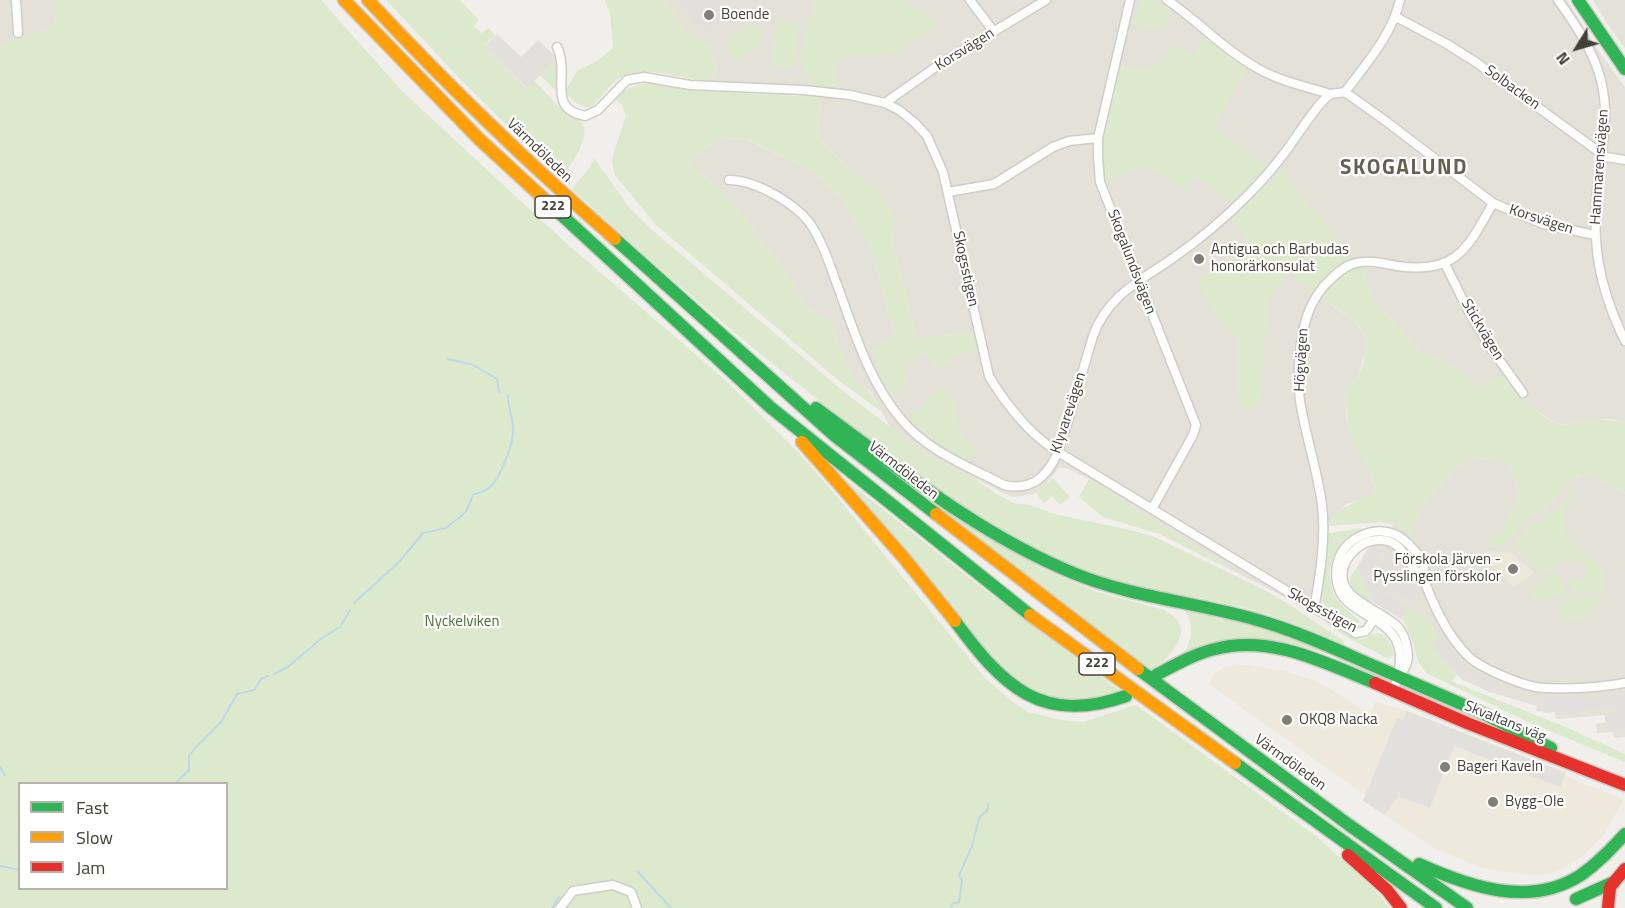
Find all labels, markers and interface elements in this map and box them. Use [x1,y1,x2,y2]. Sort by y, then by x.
place label: Boende [721,6,769,24]
marker: Boende [702,8,716,22]
north arrow [1547,18,1607,78]
street label: Korsvägen [932,25,998,75]
text: N [1550,47,1576,70]
street label: Solbacken [1481,62,1543,114]
street label: Hammarensvägen [1587,109,1613,225]
street label: Värmdöleden [503,115,575,187]
district label: SKOGALUND [1340,156,1468,182]
road number: 222 [535,196,571,218]
street label: Korsvägen [1507,201,1575,239]
street label: Skogalundsvägen [1103,207,1159,317]
street label: Skogsstigen [948,230,982,308]
place label: Antigua och Barbudas honorärkonsulat [1211,241,1349,276]
marker: Antigua och Barbudas honorärkonsulat [1192,252,1206,266]
street label: Stickvägen [1457,296,1507,364]
street label: Högvägen [1291,328,1313,392]
street label: Klyvarevägen [1047,370,1091,456]
street label: Värmdöleden [864,438,942,504]
place label: Förskola Järven - Pysslingen förskolor [1373,551,1501,586]
marker: Förskola Järven - Pysslingen förskolor [1506,562,1520,576]
street label: Skogsstigen [1284,585,1360,637]
park label: Nyckelviken [425,613,499,631]
road number: 222 [1079,653,1115,675]
street label: Skvaltans väg [1461,697,1549,747]
place label: OKQ8 Nacka [1299,711,1378,729]
marker: OKQ8 Nacka [1280,713,1294,727]
street label: Värmdöleden [1251,731,1329,795]
place label: Bageri Kaveln [1457,758,1543,776]
marker: Bageri Kaveln [1438,760,1452,774]
legend [18,782,228,890]
place label: Bygg-Ole [1505,793,1564,811]
text: Fast [76,794,109,821]
marker: Bygg-Ole [1486,795,1500,809]
text: Slow [76,824,113,851]
text: Jam [76,854,105,881]

